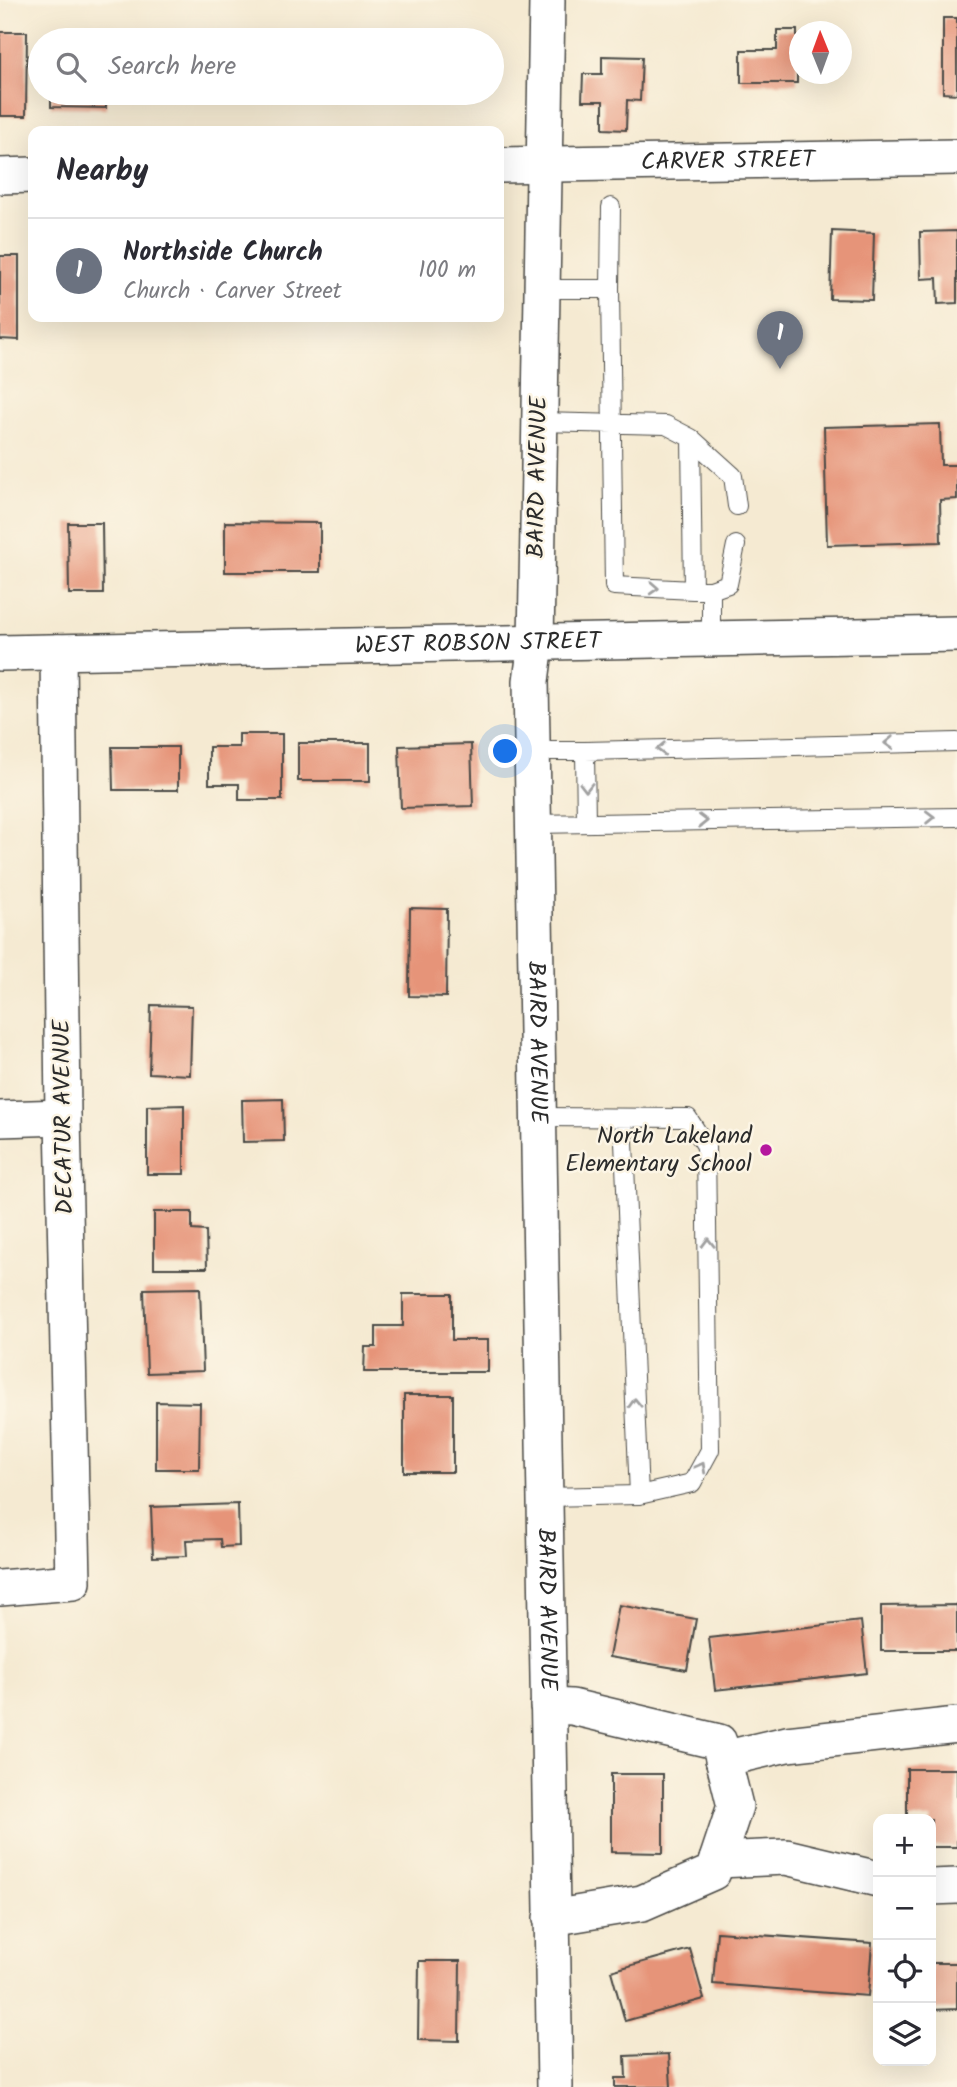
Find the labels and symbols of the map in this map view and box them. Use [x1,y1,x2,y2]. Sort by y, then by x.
north arrow [789,21,852,84]
street label: CARVER STREET [641,140,817,182]
pin: 1 [757,311,803,369]
street label: BAIRD AVENUE [517,394,559,559]
one-way arrow [648,580,659,595]
street label: WEST ROBSON STREET [355,622,603,665]
your location [488,734,522,768]
one-way arrow [883,736,894,751]
one-way arrow [656,742,667,757]
one-way arrow [578,782,593,793]
one-way arrow [925,810,936,825]
one-way arrow [698,813,709,829]
street label: BAIRD AVENUE [516,961,558,1125]
street label: DECATUR AVENUE [43,1018,85,1215]
place label: North Lakeland Elementary School [565,1117,753,1184]
marker: North Lakeland Elementary School [758,1142,774,1158]
one-way arrow [700,1237,716,1247]
one-way arrow [627,1397,642,1408]
one-way arrow [693,1462,706,1475]
street label: BAIRD AVENUE [526,1528,568,1692]

